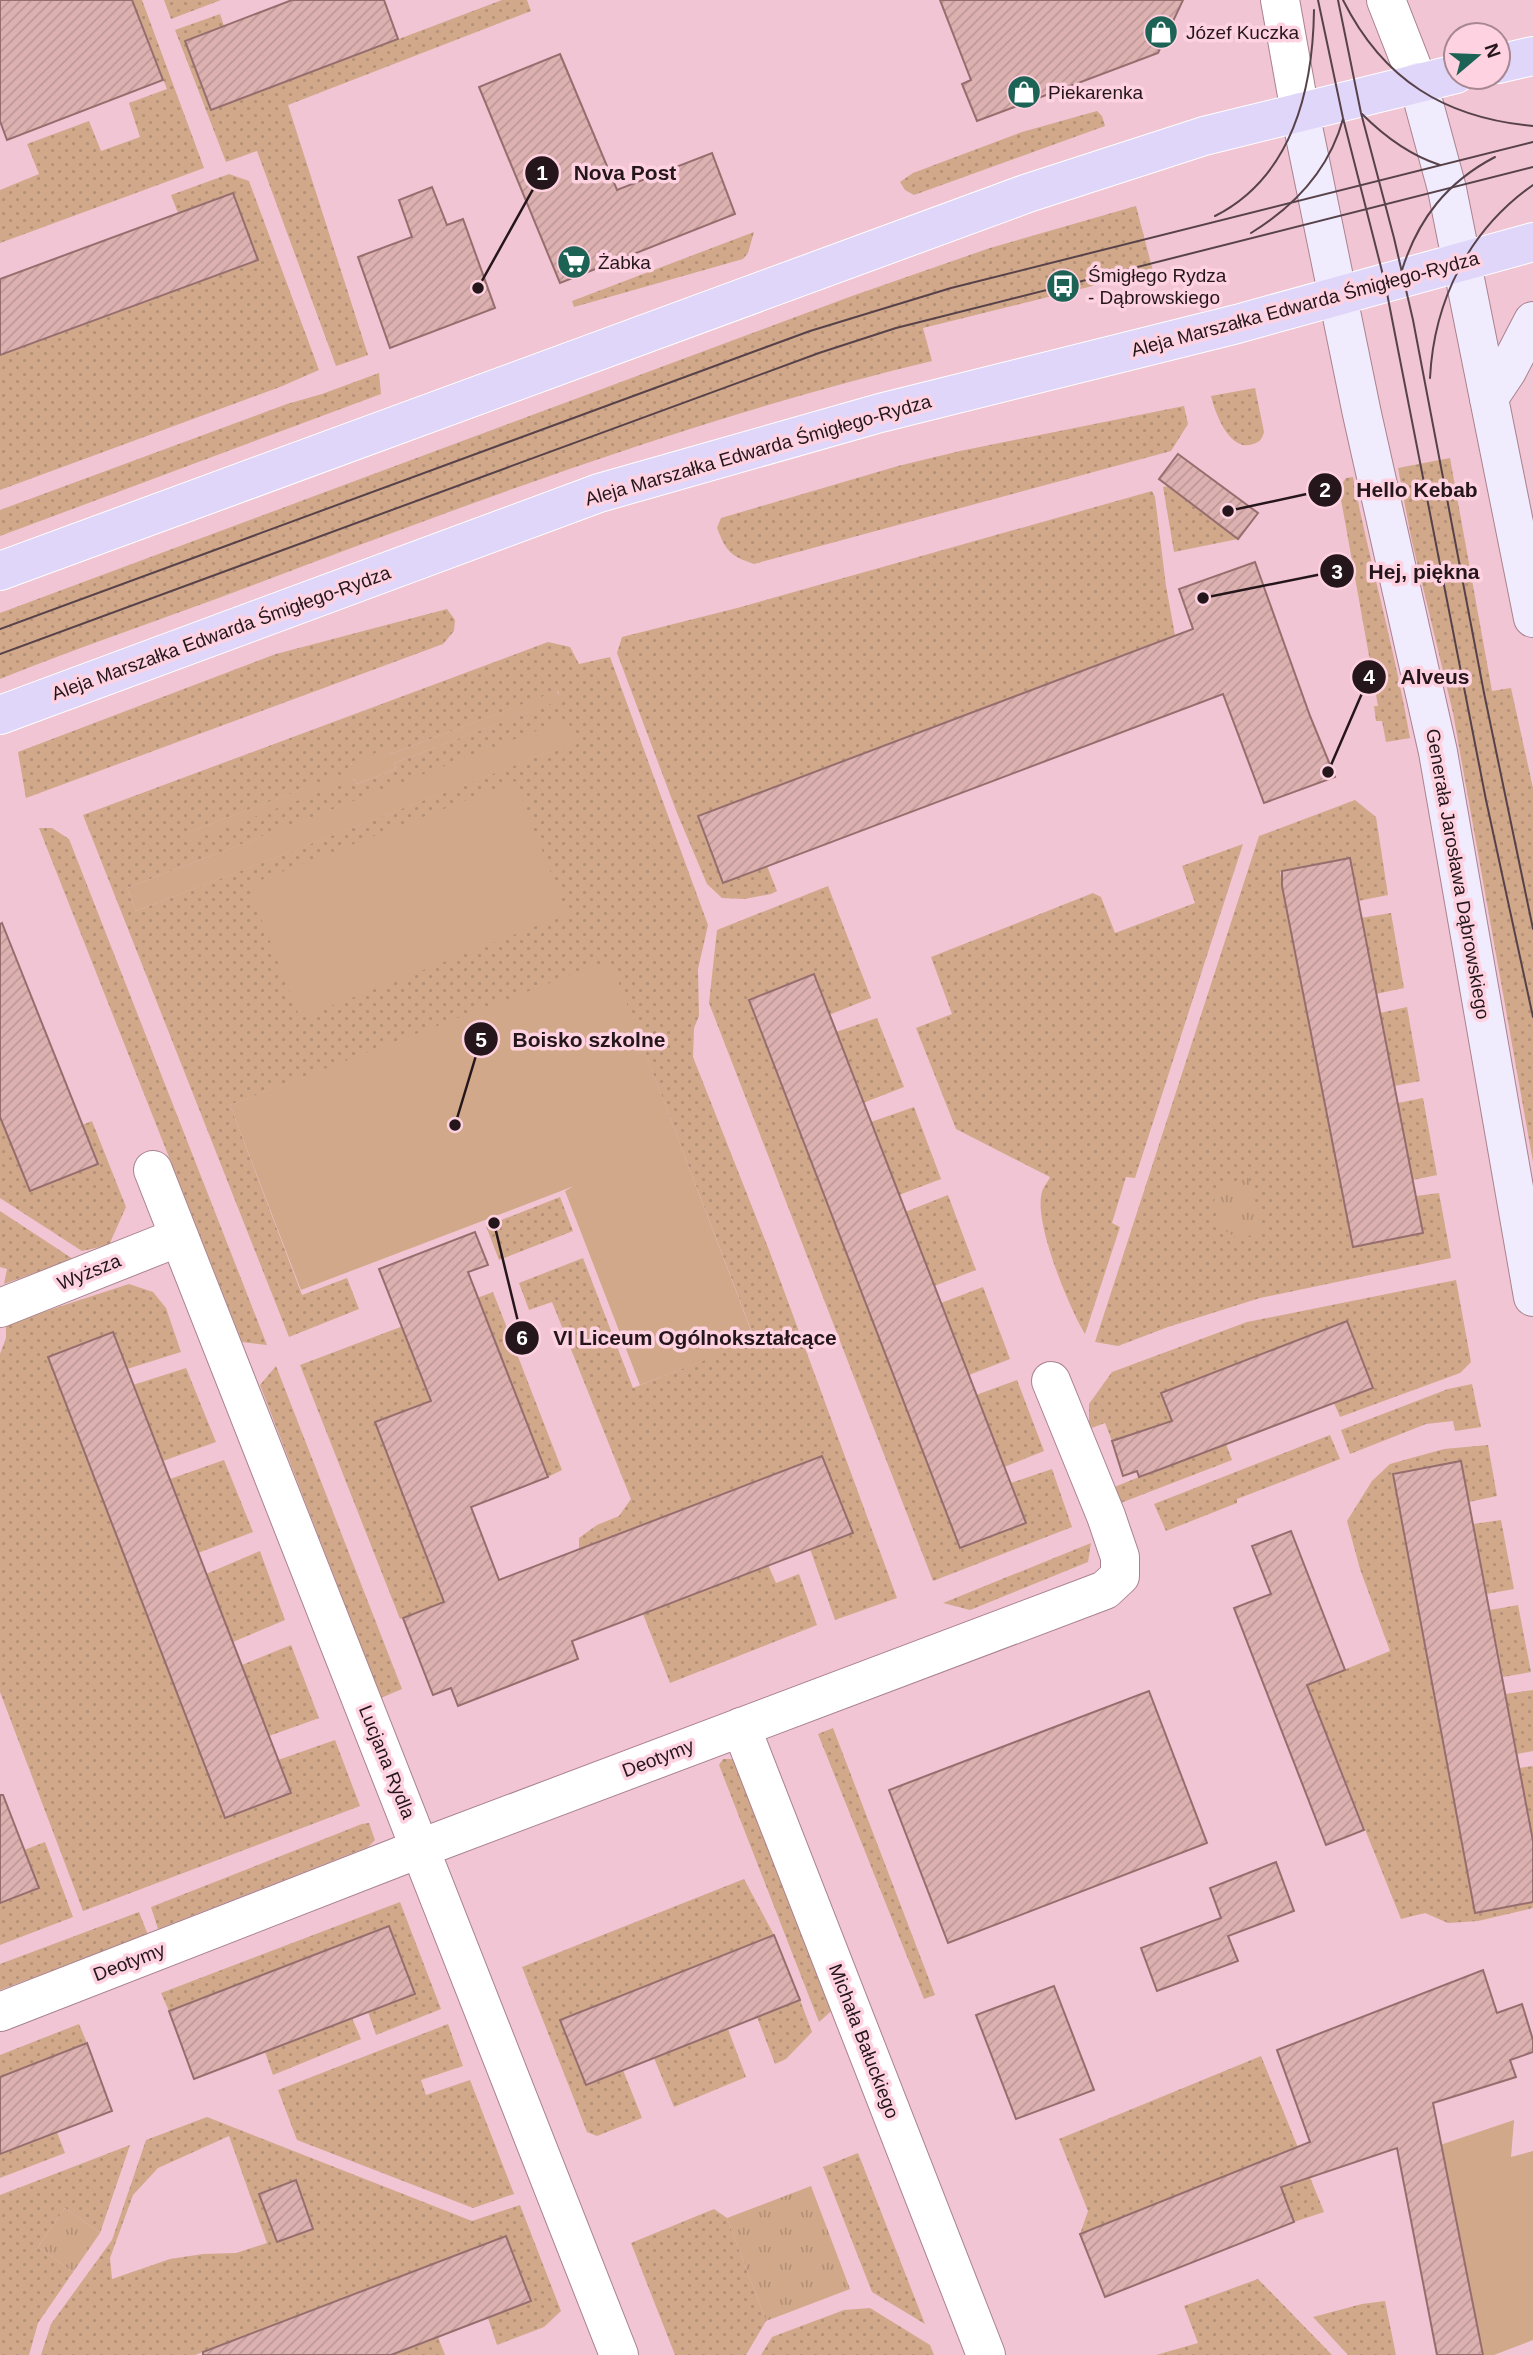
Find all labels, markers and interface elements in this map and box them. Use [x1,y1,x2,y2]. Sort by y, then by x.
shop icon: Józef Kuczka [1142,13,1180,51]
north arrow [1442,21,1512,91]
place label: Józef Kuczka [1186,22,1299,43]
text: N [1480,41,1505,61]
shop icon: Piekarenka [1005,73,1043,111]
place label: Piekarenka [1048,82,1143,103]
callout: Nova Post [525,152,691,194]
text: 1 [536,161,548,184]
text: Nova Post [574,161,676,184]
supermarket icon: Żabka [555,243,593,281]
street label: Aleja Marszałka Edwarda Śmigłego-Rydza [1129,247,1482,361]
place label: Żabka [598,252,651,273]
place label: Śmigłego Rydza - Dąbrowskiego [1088,265,1227,308]
bus stop icon: Śmigłego Rydza - Dąbrowskiego [1044,267,1082,305]
street label: Aleja Marszałka Edwarda Śmigłego-Rydza [583,390,934,510]
callout: Hello Kebab [1307,469,1491,511]
text: 2 [1319,478,1331,501]
text: Hello Kebab [1356,478,1478,501]
callout: Hej, piękna [1319,550,1493,592]
text: 3 [1331,560,1343,583]
text: Hej, piękna [1369,560,1480,583]
street label: Aleja Marszałka Edwarda Śmigłego-Rydza [49,562,394,704]
callout: Alveus [1352,656,1484,698]
text: 4 [1363,665,1375,688]
text: Alveus [1401,665,1469,688]
street label: Generała Jarosława Dąbrowskiego [1422,727,1494,1021]
callout: Boisko szkolne [463,1018,679,1060]
text: 5 [475,1028,487,1051]
text: Boisko szkolne [513,1028,665,1051]
street label: Wyższa [54,1250,124,1294]
callout: VI Liceum Ogólnokształcące [505,1317,851,1359]
text: 6 [516,1326,528,1349]
text: VI Liceum Ogólnokształcące [553,1326,837,1349]
street label: Lucjana Rydla [355,1702,419,1822]
street label: Deotymy [619,1735,697,1781]
street label: Deotymy [90,1939,168,1985]
street label: Michała Bałuckiego [825,1961,903,2121]

